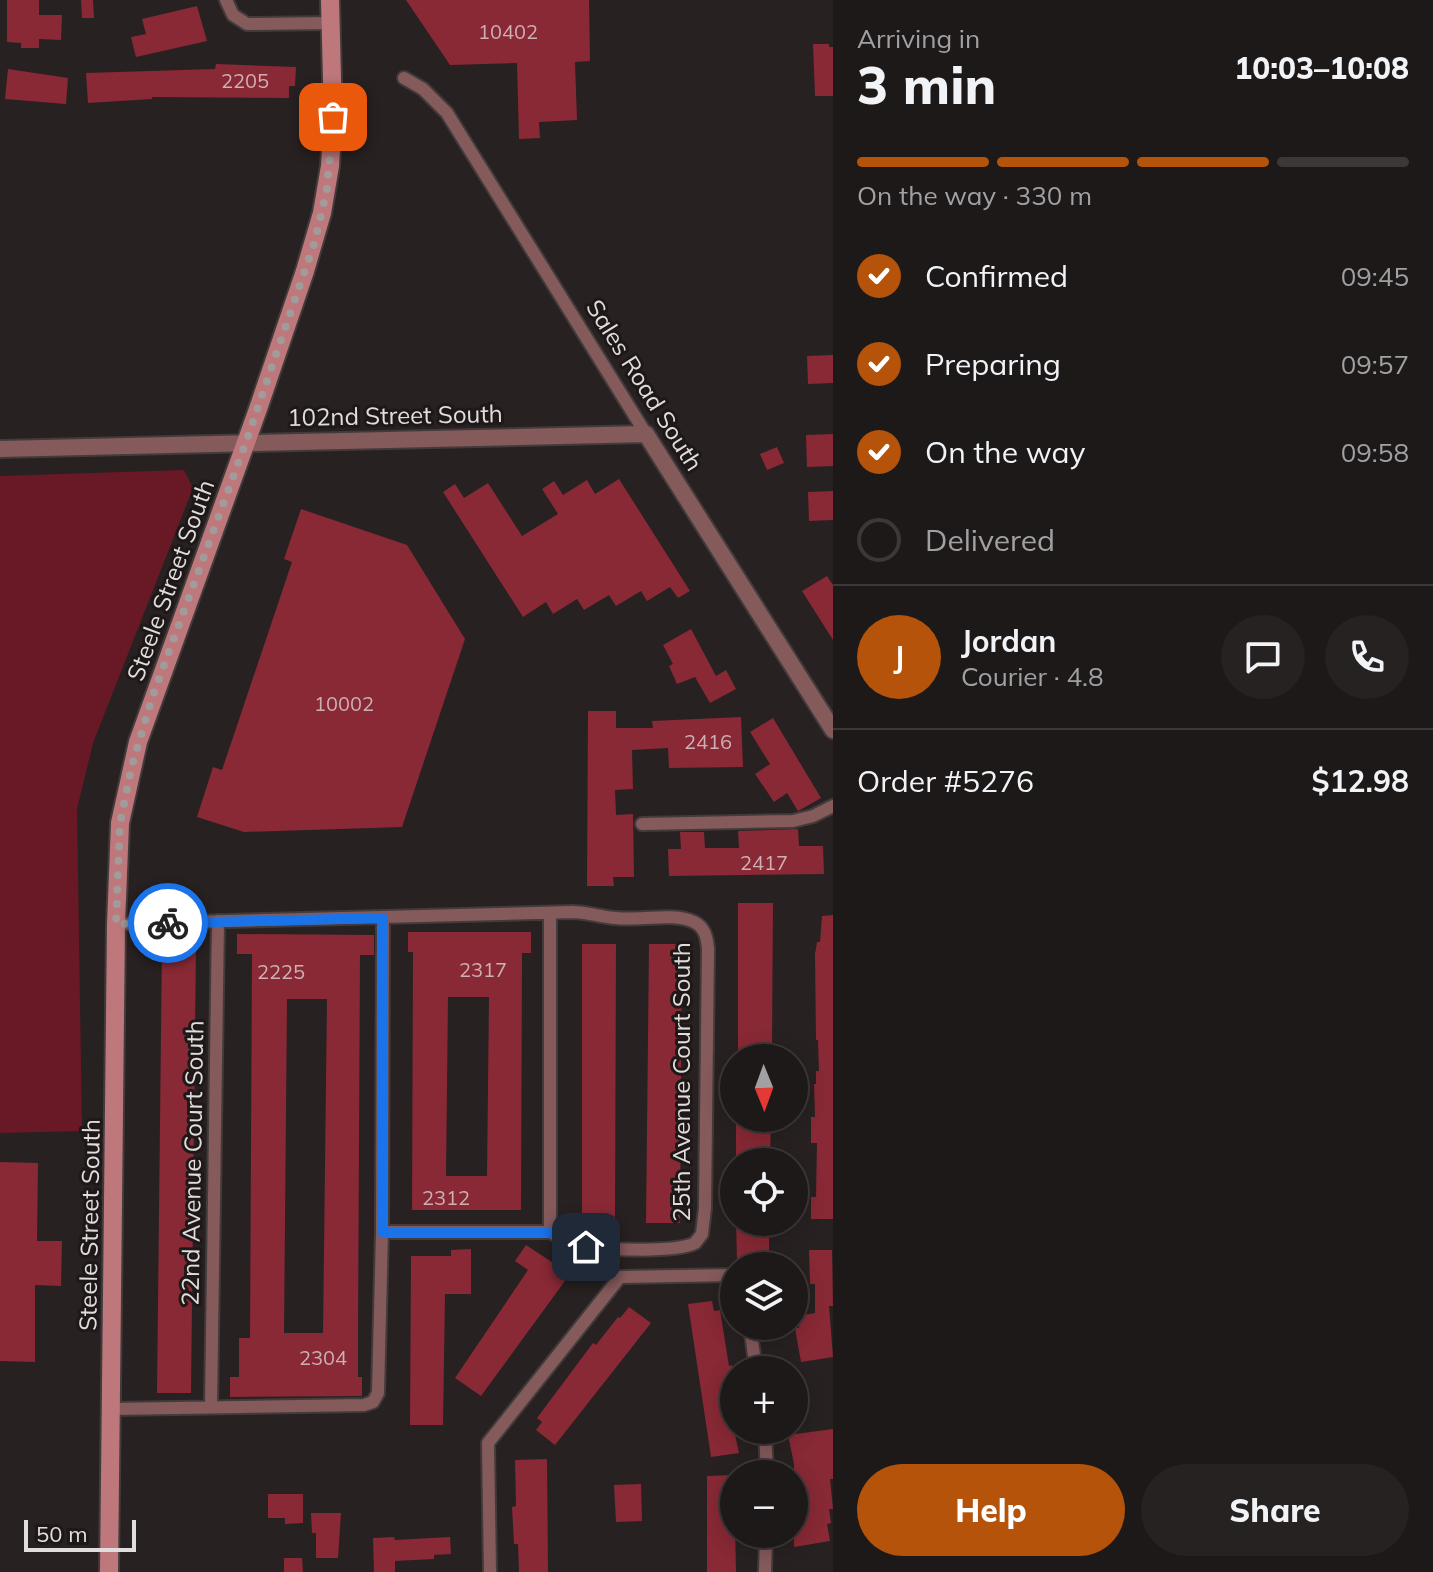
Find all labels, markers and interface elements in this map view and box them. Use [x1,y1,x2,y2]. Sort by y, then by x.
house number: 10402 [478,19,538,44]
text: Arriving in [857,22,980,55]
text: 10:03–10:08 [1234,49,1409,87]
text: 3 min [857,52,996,117]
house number: 2205 [221,68,269,93]
pin [299,83,367,151]
icon: bag [311,95,355,139]
text: On the way · 330 m [857,179,1092,212]
icon: check [857,254,901,298]
text: Confirmed [925,257,1068,295]
text: 09:45 [1341,260,1409,293]
street label: Sales Road South [580,294,710,476]
icon: check [857,342,901,386]
text: Preparing [925,345,1061,383]
text: 09:57 [1341,348,1409,381]
street label: 102nd Street South [287,398,503,432]
icon: check [857,430,901,474]
text: On the way [925,433,1085,471]
text: 09:58 [1341,436,1409,469]
street label: Steele Street South [120,475,220,685]
text: Delivered [925,521,1055,559]
button: chat [1221,615,1305,699]
button: phone [1325,615,1409,699]
text: Jordan [961,622,1056,660]
text: J [894,638,904,676]
text: Courier · 4.8 [961,660,1104,693]
house number: 10002 [314,691,374,716]
house number: 2416 [684,729,732,754]
text: Order #5276 [857,762,1034,800]
text: $12.98 [1312,762,1409,800]
house number: 2417 [740,850,788,875]
courier [128,883,208,963]
icon: bike [146,901,190,945]
street label: 25th Avenue Court South [666,942,696,1222]
house number: 2317 [459,957,507,982]
house number: 2225 [257,959,305,984]
street label: 22nd Avenue Court South [175,1020,209,1306]
north arrow [720,1044,808,1132]
map controls [720,1044,808,1548]
street label: Steele Street South [72,1119,106,1331]
button: locate [720,1148,808,1236]
house number: 2312 [422,1185,470,1210]
pin [552,1213,620,1281]
icon: home [564,1225,608,1269]
button: layers [720,1252,808,1340]
house number: 2304 [299,1345,347,1370]
button: + [720,1356,808,1444]
button: − [720,1460,808,1548]
button: Help [857,1464,1125,1556]
button: Share [1141,1464,1409,1556]
scale bar [24,1516,136,1552]
text: 50 m [36,1520,87,1548]

